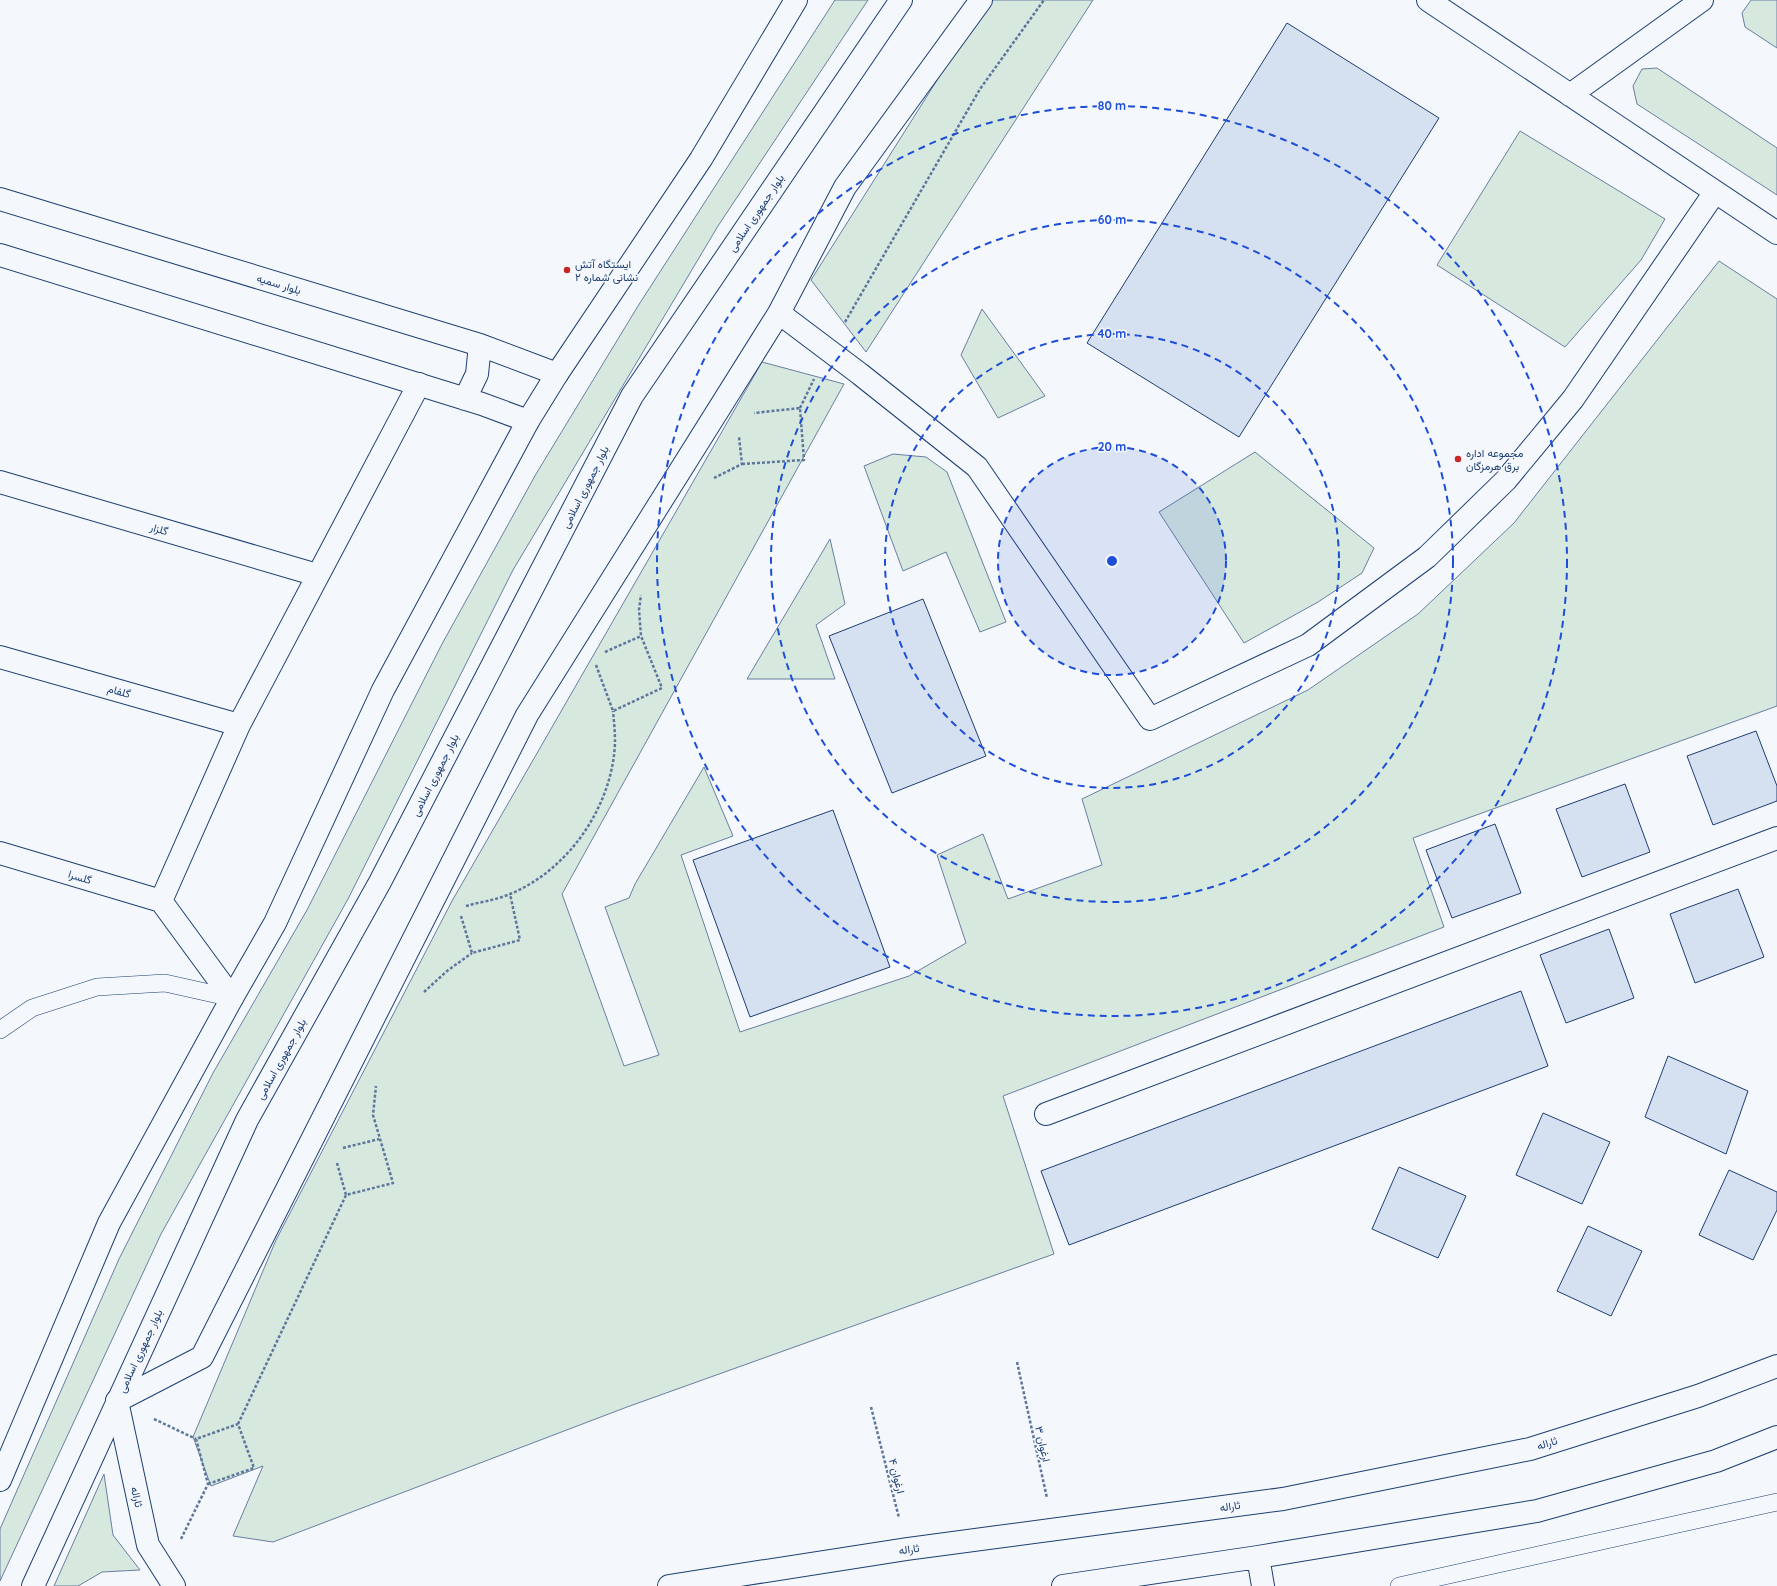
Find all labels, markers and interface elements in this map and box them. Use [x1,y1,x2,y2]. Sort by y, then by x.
text: 80 m [1098,98,1126,113]
street label: بلوار جمهوری اسلامی [725,172,787,254]
text: 60 m [1098,212,1126,227]
place label: ایستگاه آتش نشانی شماره ۲ [575,257,638,284]
marker: ایستگاه آتش نشانی شماره ۲ [562,265,572,275]
street label: بلوار سمیه [255,271,303,297]
text: 40 m [1098,326,1126,341]
text: 20 m [1098,439,1126,454]
street label: بلوار جمهوری اسلامی [558,443,612,531]
place label: مجموعه اداره برق هرمزگان [1466,446,1524,473]
marker: مجموعه اداره برق هرمزگان [1453,454,1463,464]
street label: گلزار [147,519,170,538]
centre of rings [1105,554,1119,568]
street label: گلفام [106,681,132,702]
street label: بلوار جمهوری اسلامی [408,731,462,819]
street label: گلسرا [67,867,93,887]
street label: بلوار جمهوری اسلامی [253,1016,309,1102]
street label: بلوار جمهوری اسلامی [115,1307,165,1395]
street label: ارغوان ۳ [1032,1425,1054,1463]
street label: ثاراله [1535,1433,1559,1453]
street label: ارغوان ۴ [886,1457,908,1495]
street label: ثاراله [128,1485,146,1509]
street label: ثاراله [1219,1498,1242,1514]
street label: ثاراله [898,1541,921,1557]

